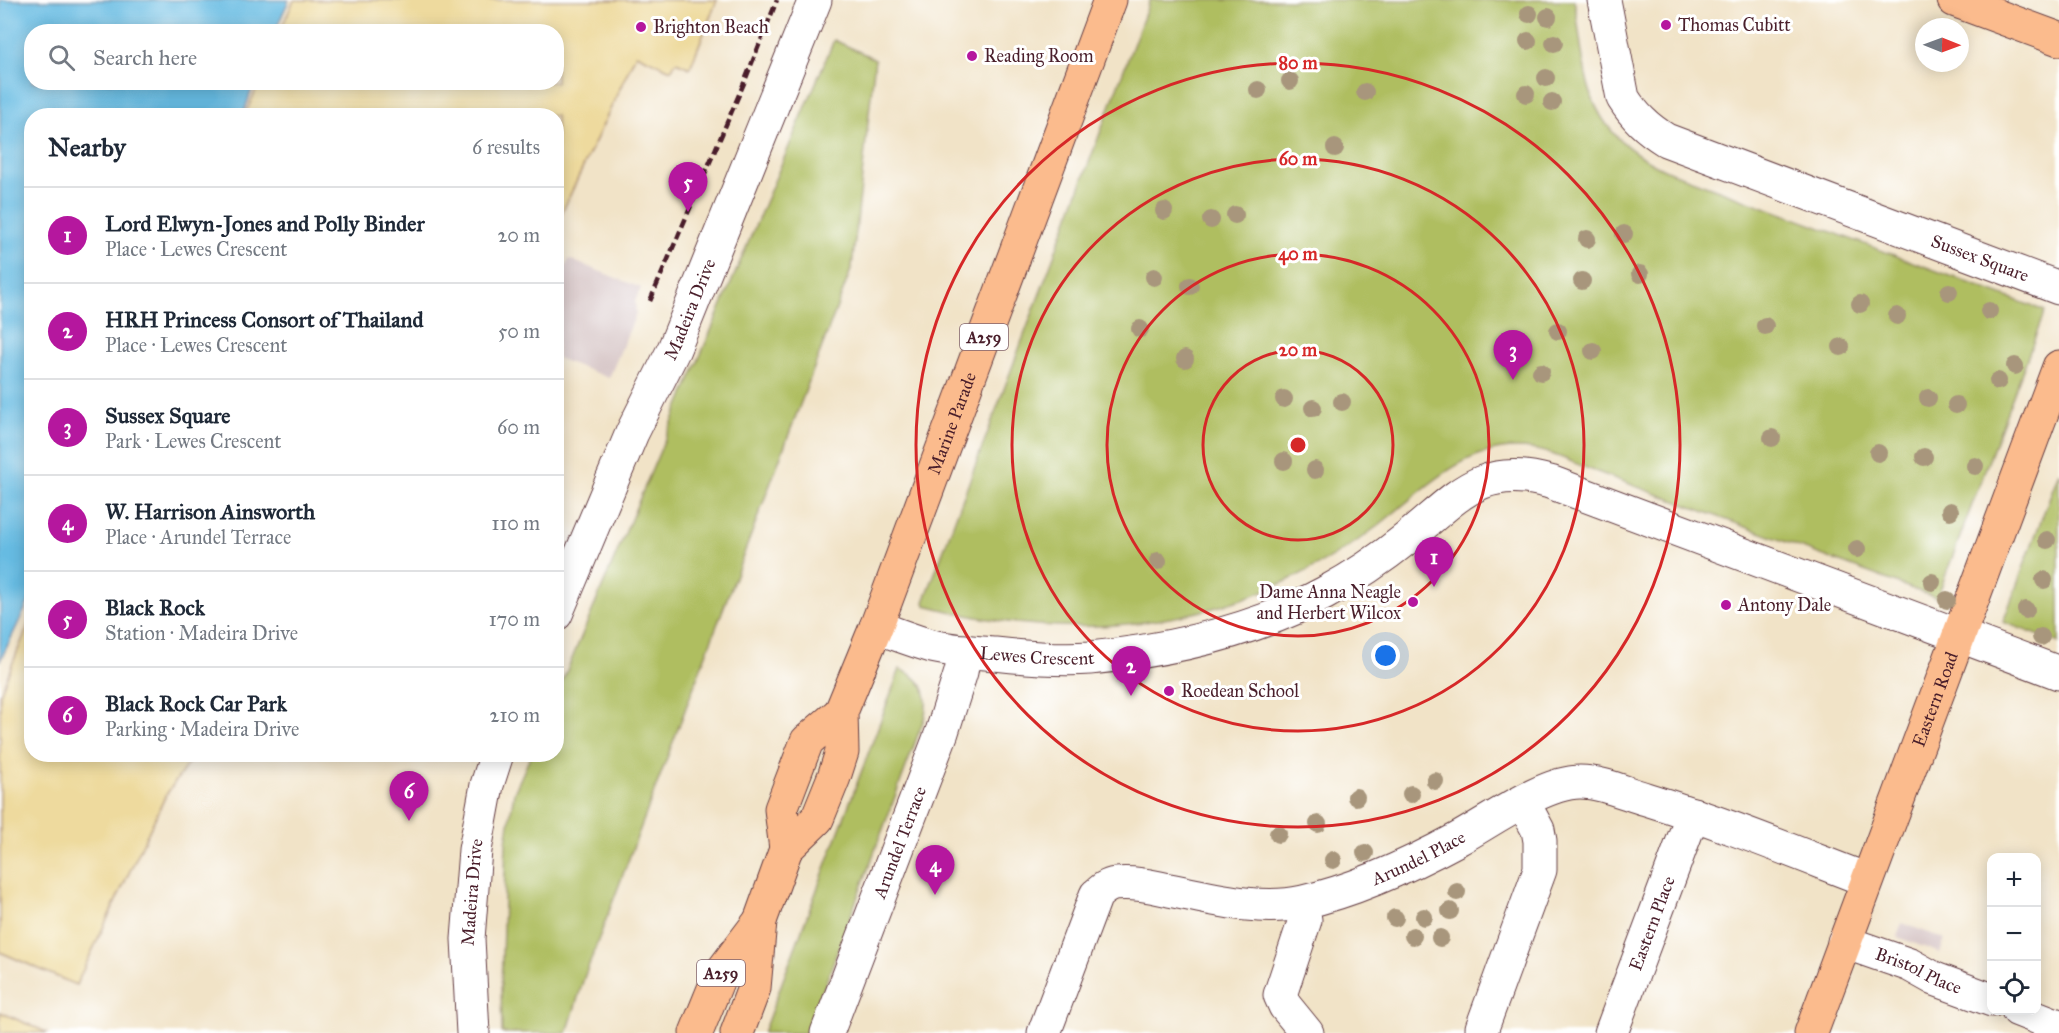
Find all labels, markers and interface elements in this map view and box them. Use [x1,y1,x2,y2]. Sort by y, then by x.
place label: Thomas Cubitt [1678,14,1791,36]
place label: Brighton Beach [653,16,769,39]
marker: Thomas Cubitt [1659,18,1673,32]
north arrow [1915,18,1969,72]
marker: Brighton Beach [634,20,648,34]
search box [24,24,564,90]
icon: search [45,41,78,74]
text: Search here [93,44,197,71]
place label: Reading Room [984,45,1094,68]
marker: Reading Room [965,49,979,63]
text: 80 m [1278,52,1318,74]
text: Nearby [48,131,126,163]
text: 6 results [472,135,540,159]
text: 60 m [1279,148,1318,170]
pin: 5 [668,162,708,212]
text: Lord Elwyn-Jones and Polly Binder [105,210,425,237]
text: 1 [64,223,71,247]
text: 20 m [497,223,540,247]
street label: Sussex Square [1928,230,2032,287]
text: Place · Lewes Crescent [105,237,287,261]
text: 40 m [1278,243,1319,266]
street label: Madeira Drive [659,255,720,364]
text: HRH Princess Consort of Thailand [105,306,424,333]
text: 2 [63,319,72,343]
text: 50 m [498,319,540,343]
road number: A259 [960,324,1008,350]
pin: 3 [1494,330,1532,380]
text: Place · Lewes Crescent [105,333,287,357]
text: 20 m [1279,339,1318,361]
street label: Marine Parade [923,369,981,477]
text: Sussex Square [105,402,231,429]
text: 3 [64,415,72,439]
text: 60 m [497,415,540,439]
text: Park · Lewes Crescent [105,429,281,453]
centre of rings [1288,435,1308,455]
text: W. Harrison Ainsworth [105,498,315,525]
text: 4 [62,511,73,535]
text: 110 m [492,511,540,535]
text: Place · Arundel Terrace [105,525,291,549]
pin: 1 [1414,538,1454,587]
place label: Dame Anna Neagle and Herbert Wilcox [1256,581,1401,624]
text: Black Rock [105,594,205,621]
place label: Antony Dale [1737,594,1831,616]
marker: Dame Anna Neagle and Herbert Wilcox [1406,595,1420,609]
marker: Antony Dale [1719,598,1733,612]
text: 5 [63,607,72,631]
text: 170 m [489,607,540,631]
text: Station · Madeira Drive [105,621,298,645]
your location [1371,641,1400,670]
street label: Lewes Crescent [979,642,1096,670]
pin: 2 [1112,646,1150,696]
street label: Eastern Road [1908,649,1963,750]
place label: Roedean School [1181,680,1299,702]
marker: Roedean School [1162,684,1176,698]
text: Black Rock Car Park [105,690,287,717]
text: 6 [62,703,73,727]
text: 210 m [490,703,540,727]
text: Parking · Madeira Drive [105,717,299,741]
pin: 6 [390,772,428,821]
street label: Arundel Terrace [868,783,931,903]
street label: Arundel Place [1368,826,1469,890]
street label: Madeira Drive [456,837,488,947]
pin: 4 [916,846,954,895]
map controls [1987,853,2041,1015]
button: + [1987,853,2041,907]
street label: Eastern Place [1624,873,1680,974]
button: − [1987,907,2041,961]
street label: Bristol Place [1872,943,1965,999]
road number: A259 [697,960,745,986]
button: locate [1987,961,2041,1015]

